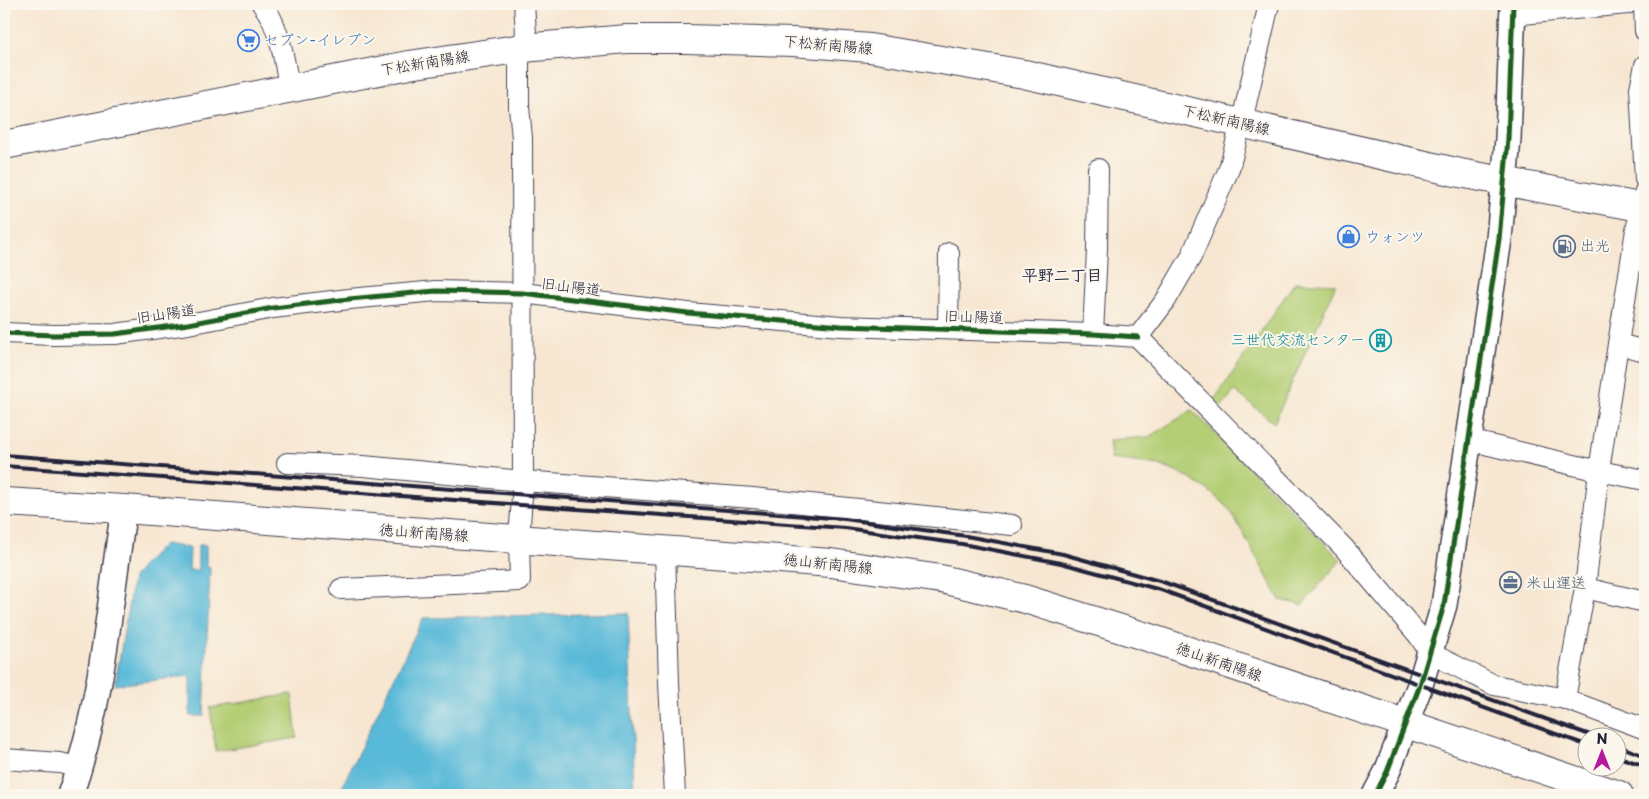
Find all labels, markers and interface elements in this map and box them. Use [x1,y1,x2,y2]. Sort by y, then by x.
place label: セブン-イレブン [264,27,376,50]
supermarket icon: セブン-イレブン [236,28,260,52]
street label: 下松新南陽線 [782,28,874,59]
street label: 下松新南陽線 [379,43,471,80]
street label: 下松新南陽線 [1180,97,1273,140]
place label: ウォンツ [1365,224,1425,247]
shop icon: ウォンツ [1337,225,1361,249]
place label: 出光 [1580,233,1610,256]
fuel station icon: 出光 [1552,234,1576,258]
district label: 平野二丁目 [1022,262,1102,286]
street label: 旧山陽道 [540,270,602,301]
street label: 旧山陽道 [134,297,197,328]
street label: 旧山陽道 [944,303,1004,328]
place label: 三世代交流センター [1231,327,1365,350]
building icon: 三世代交流センター [1369,328,1393,352]
street label: 徳山新南陽線 [378,517,470,546]
street label: 徳山新南陽線 [782,546,874,579]
place label: 米山運送 [1526,570,1586,593]
office icon: 米山運送 [1498,571,1522,595]
street label: 徳山新南陽線 [1173,635,1266,686]
north arrow [1576,726,1626,776]
text: N [1596,728,1608,749]

